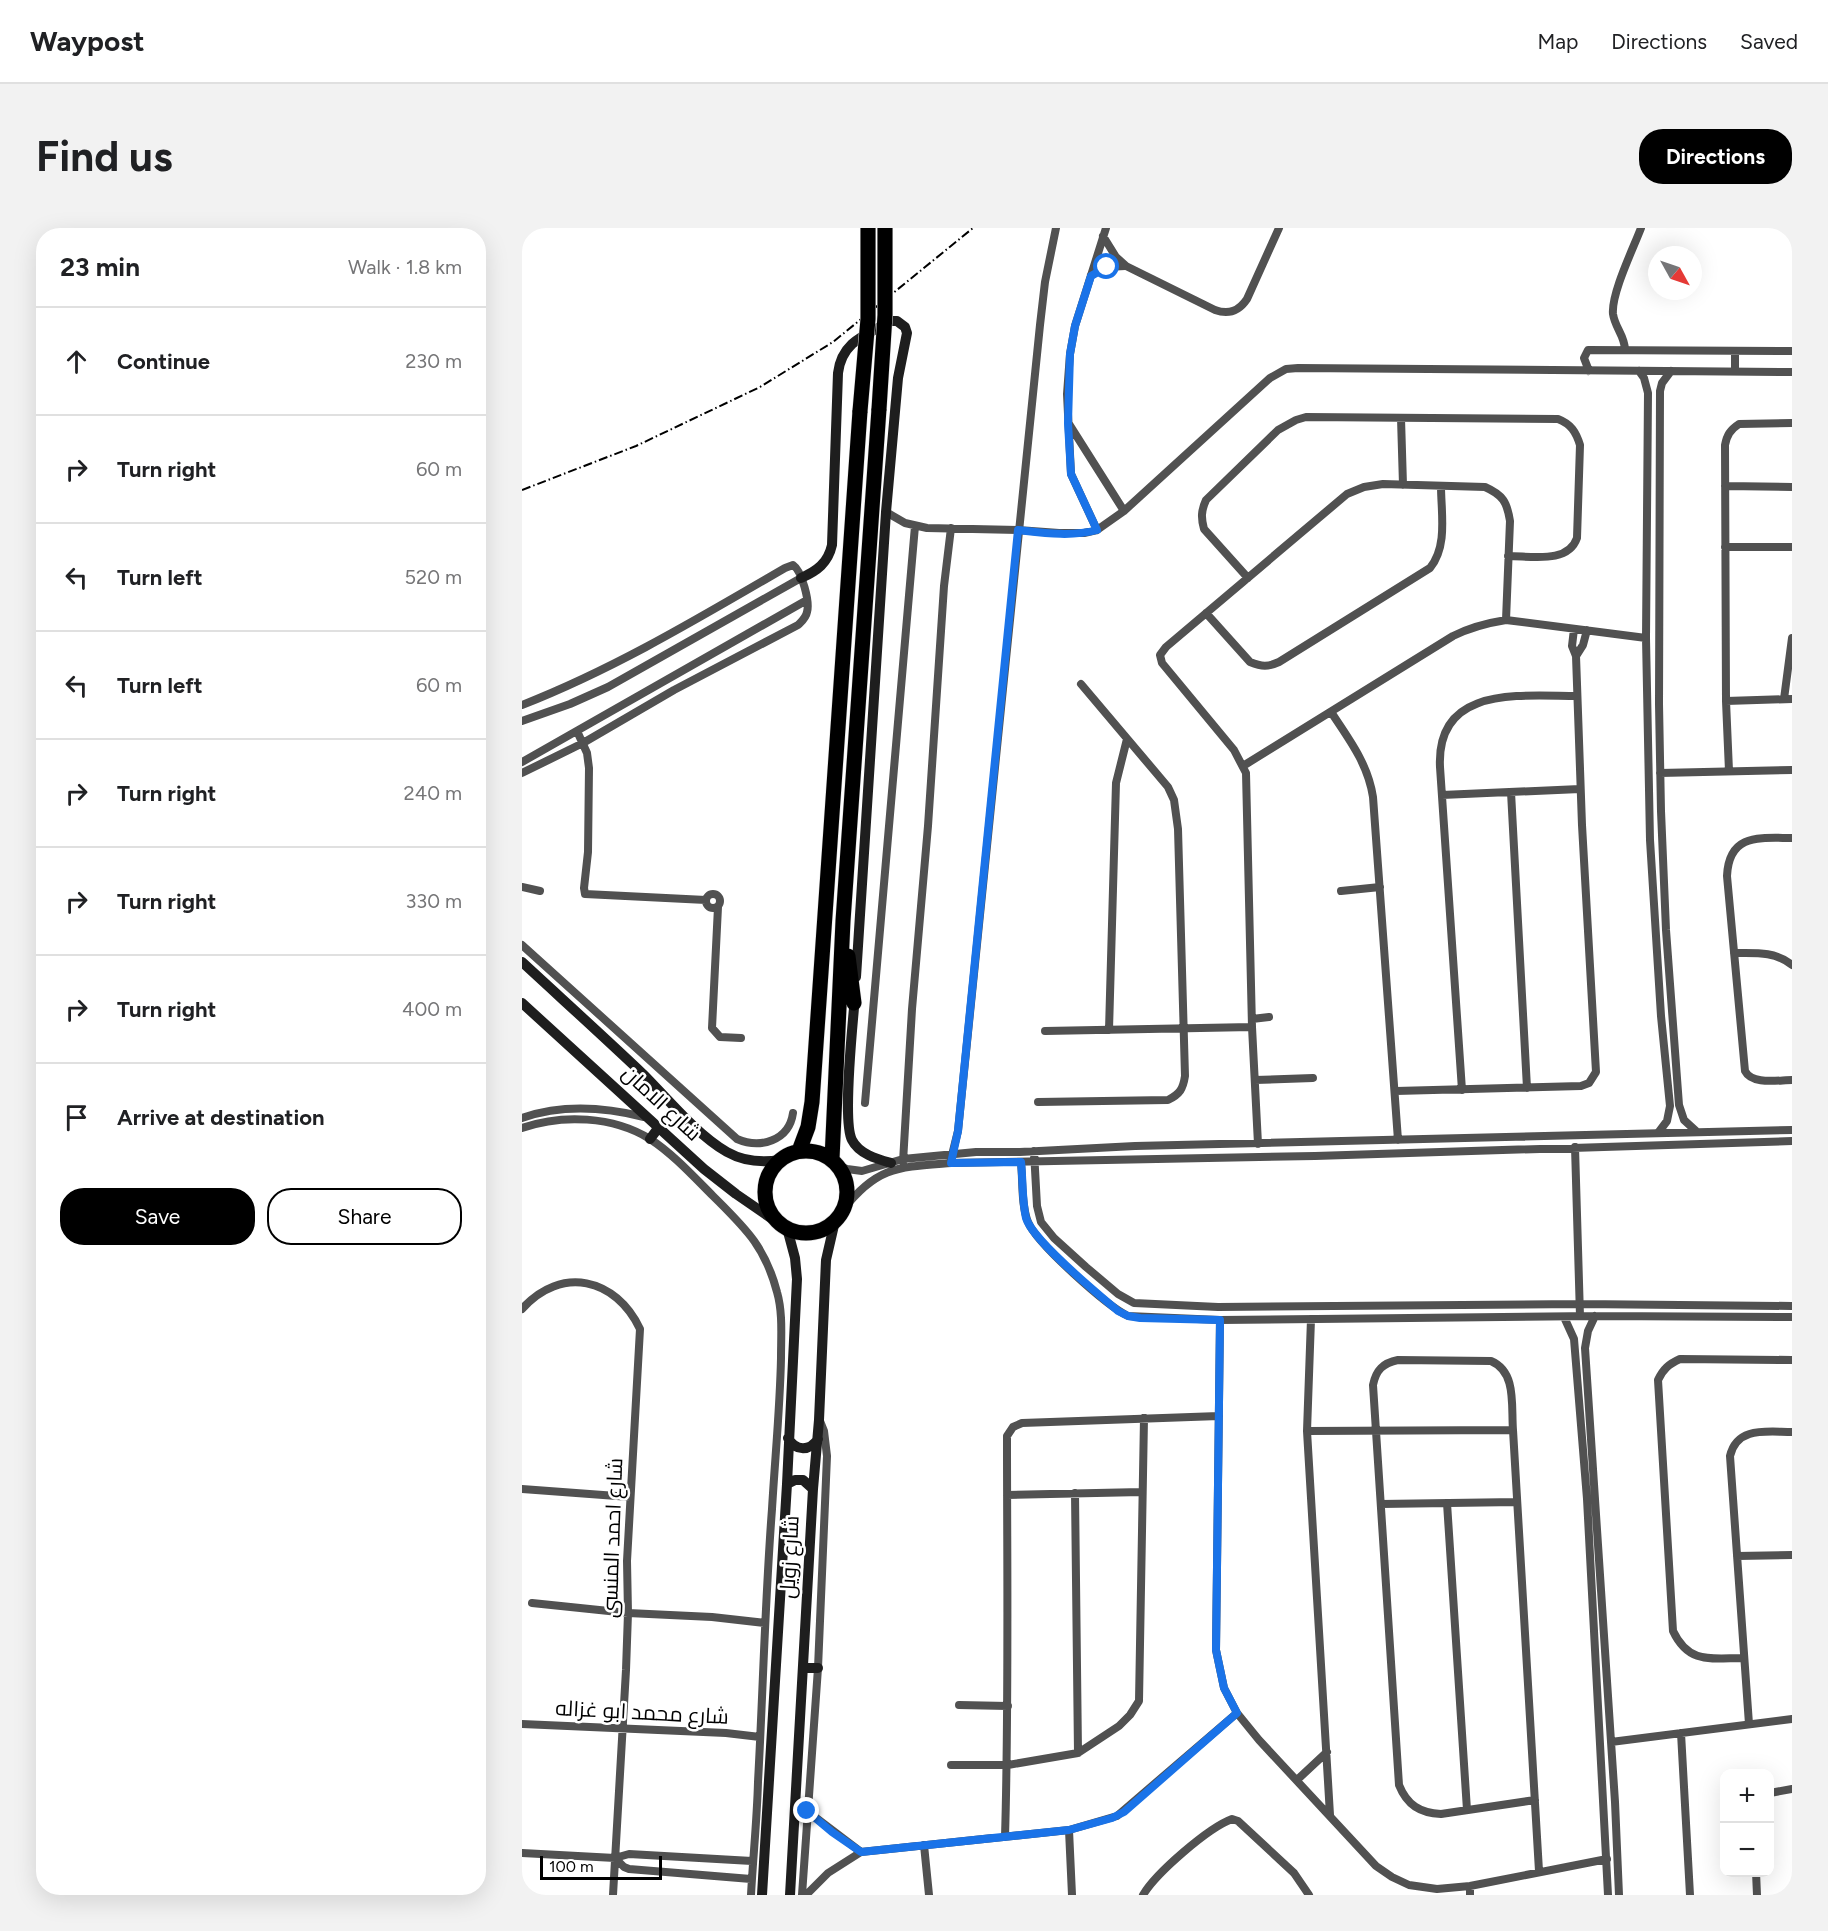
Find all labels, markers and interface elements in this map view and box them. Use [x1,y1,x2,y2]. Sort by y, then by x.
text: Waypost [30,24,144,58]
text: Map [1537,29,1578,54]
text: Directions [1611,29,1707,54]
text: Saved [1740,29,1798,54]
button: Directions [1639,129,1792,184]
text: Find us [36,131,173,182]
north arrow [1648,246,1702,300]
text: 23 min [60,251,140,283]
route start [1093,253,1119,279]
text: Walk · 1.8 km [348,255,462,279]
icon: ahead [60,345,93,378]
text: Continue [117,348,210,375]
text: 230 m [405,349,462,373]
icon: right [60,453,93,486]
text: Turn right [117,456,216,483]
text: 60 m [416,457,462,481]
icon: left [60,561,93,594]
text: Turn left [117,564,203,591]
text: 520 m [405,565,462,589]
icon: left [60,669,93,702]
text: Turn left [117,672,203,699]
text: 60 m [416,673,462,697]
icon: right [60,777,93,810]
text: Turn right [117,780,216,807]
text: 240 m [404,781,462,805]
icon: right [60,885,93,918]
text: Turn right [117,888,216,915]
text: 330 m [405,889,462,913]
icon: right [60,993,93,1026]
text: Turn right [117,996,216,1023]
text: 400 m [402,997,462,1021]
street label: شارع الامان [616,1060,707,1147]
icon: arrive [60,1101,93,1134]
text: Arrive at destination [117,1104,325,1131]
button: Save [60,1188,255,1245]
button: Share [267,1188,462,1245]
street label: شارع احمد المنسى [597,1458,629,1619]
street label: شارع زويل [774,1515,806,1599]
street label: شارع محمد ابو غزاله [555,1695,729,1731]
map controls [1720,1769,1774,1877]
button: + [1720,1769,1774,1823]
route end [793,1797,819,1823]
button: − [1720,1823,1774,1877]
scale bar [540,1853,662,1880]
text: 100 m [549,1857,594,1876]

